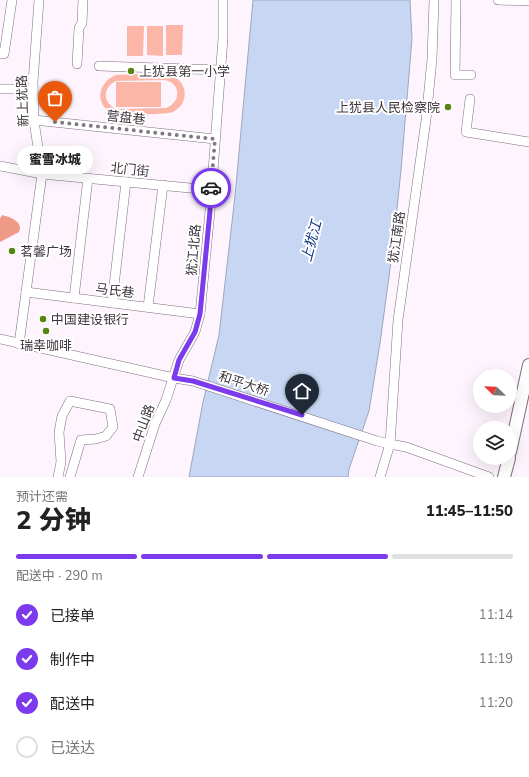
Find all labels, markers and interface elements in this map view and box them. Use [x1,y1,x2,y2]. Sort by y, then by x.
place label: 上犹县第一小学 [139,63,230,81]
marker: 上犹县第一小学 [126,66,136,76]
street label: 新上犹路 [13,75,33,127]
pin [38,81,72,122]
icon: bag [44,87,66,109]
place label: 上犹县人民检察院 [336,99,440,117]
marker: 上犹县人民检察院 [443,102,453,112]
street label: 营盘巷 [106,107,146,129]
callout: 蜜雪冰城 [17,146,93,174]
text: 蜜雪冰城 [29,151,81,169]
street label: 北门街 [110,159,150,181]
courier [191,168,231,208]
icon: car [200,177,222,199]
street label: 犹江南路 [384,210,410,264]
water label: 上犹江 [297,216,327,264]
street label: 犹江北路 [183,223,205,277]
place label: 茗馨广场 [20,243,72,261]
marker: 茗馨广场 [7,246,17,256]
street label: 马氏巷 [94,280,135,302]
place label: 中国建设银行 [51,311,129,329]
marker: 中国建设银行 [38,314,48,324]
marker: 瑞幸咖啡 [41,326,51,336]
place label: 瑞幸咖啡 [20,337,72,355]
street label: 和平大桥 [216,367,271,401]
north arrow [473,369,517,413]
map controls [473,369,517,465]
pin [285,374,319,415]
icon: home [291,380,313,402]
street label: 中山路 [129,402,159,445]
button: layers [473,421,517,465]
text: 预计还需 [16,488,68,506]
text: 11:45–11:50 [426,501,513,521]
text: 2 分钟 [16,503,91,538]
text: 配送中 · 290 m [16,567,103,585]
icon: check [16,604,38,626]
text: 已接单 [50,606,95,626]
text: 11:14 [479,606,513,624]
icon: check [16,648,38,670]
text: 制作中 [50,650,95,670]
text: 11:19 [479,650,513,668]
icon: check [16,692,38,714]
text: 配送中 [50,694,95,714]
text: 11:20 [479,694,513,712]
text: 已送达 [50,738,95,758]

